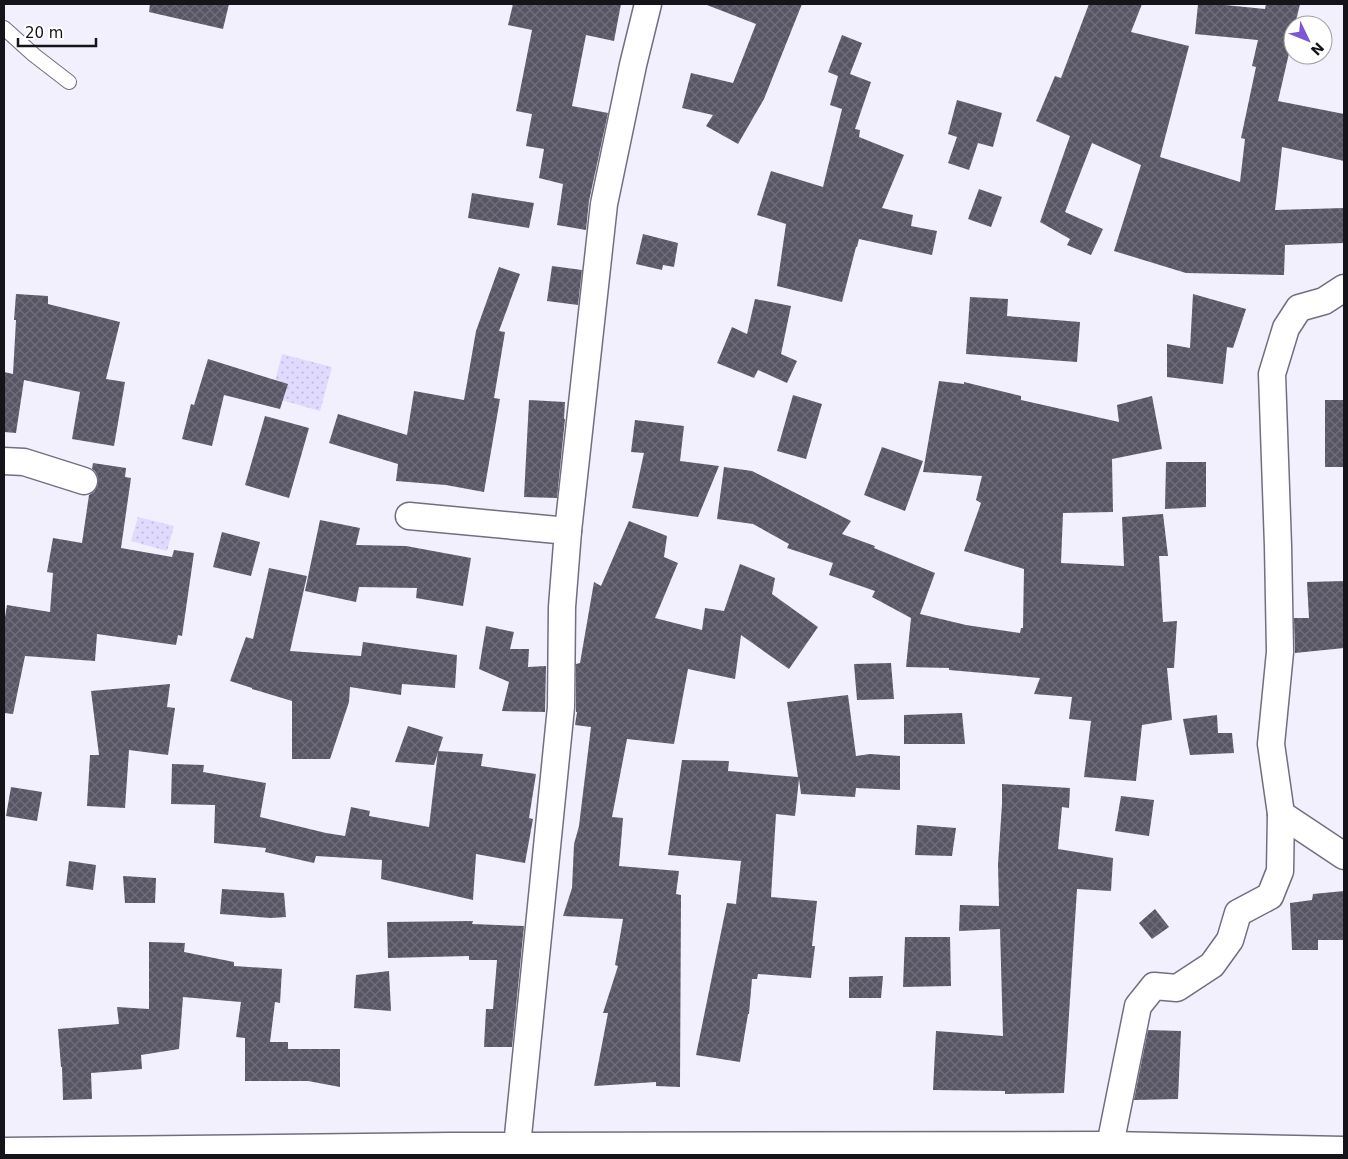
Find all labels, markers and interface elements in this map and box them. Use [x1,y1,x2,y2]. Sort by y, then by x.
scale bar [18,15,95,47]
north arrow [1283,15,1333,65]
text: 20 m [25,24,63,42]
text: N [1308,39,1327,59]

